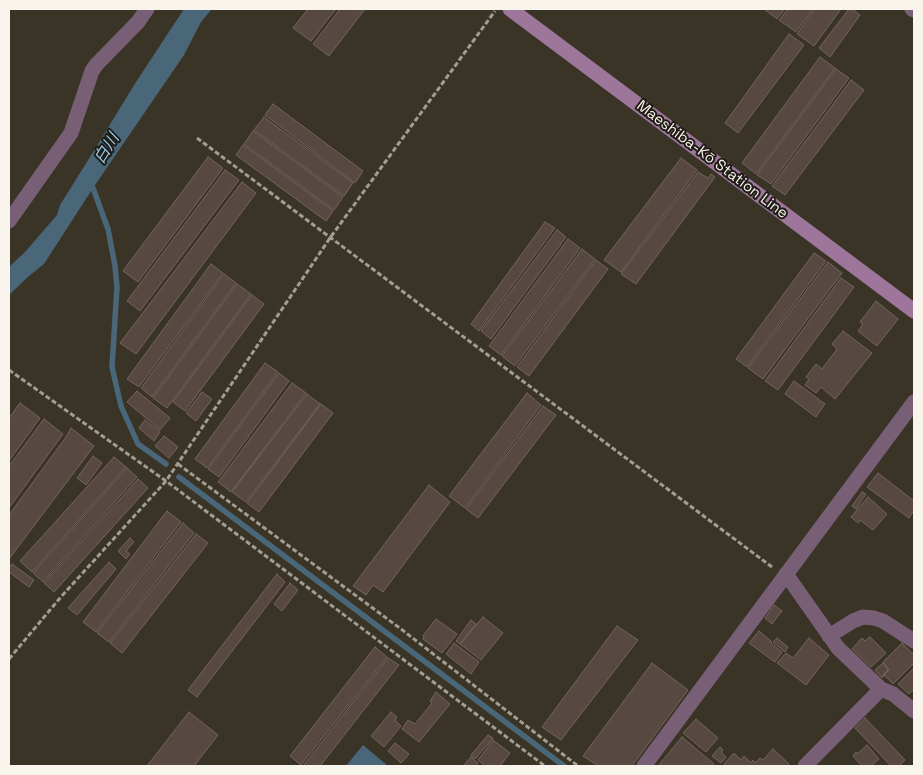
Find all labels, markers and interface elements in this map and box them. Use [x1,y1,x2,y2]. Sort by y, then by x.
street label: Maeshiba-Kō Station Line [633,97,791,223]
water label: 白川 [90,130,124,168]

